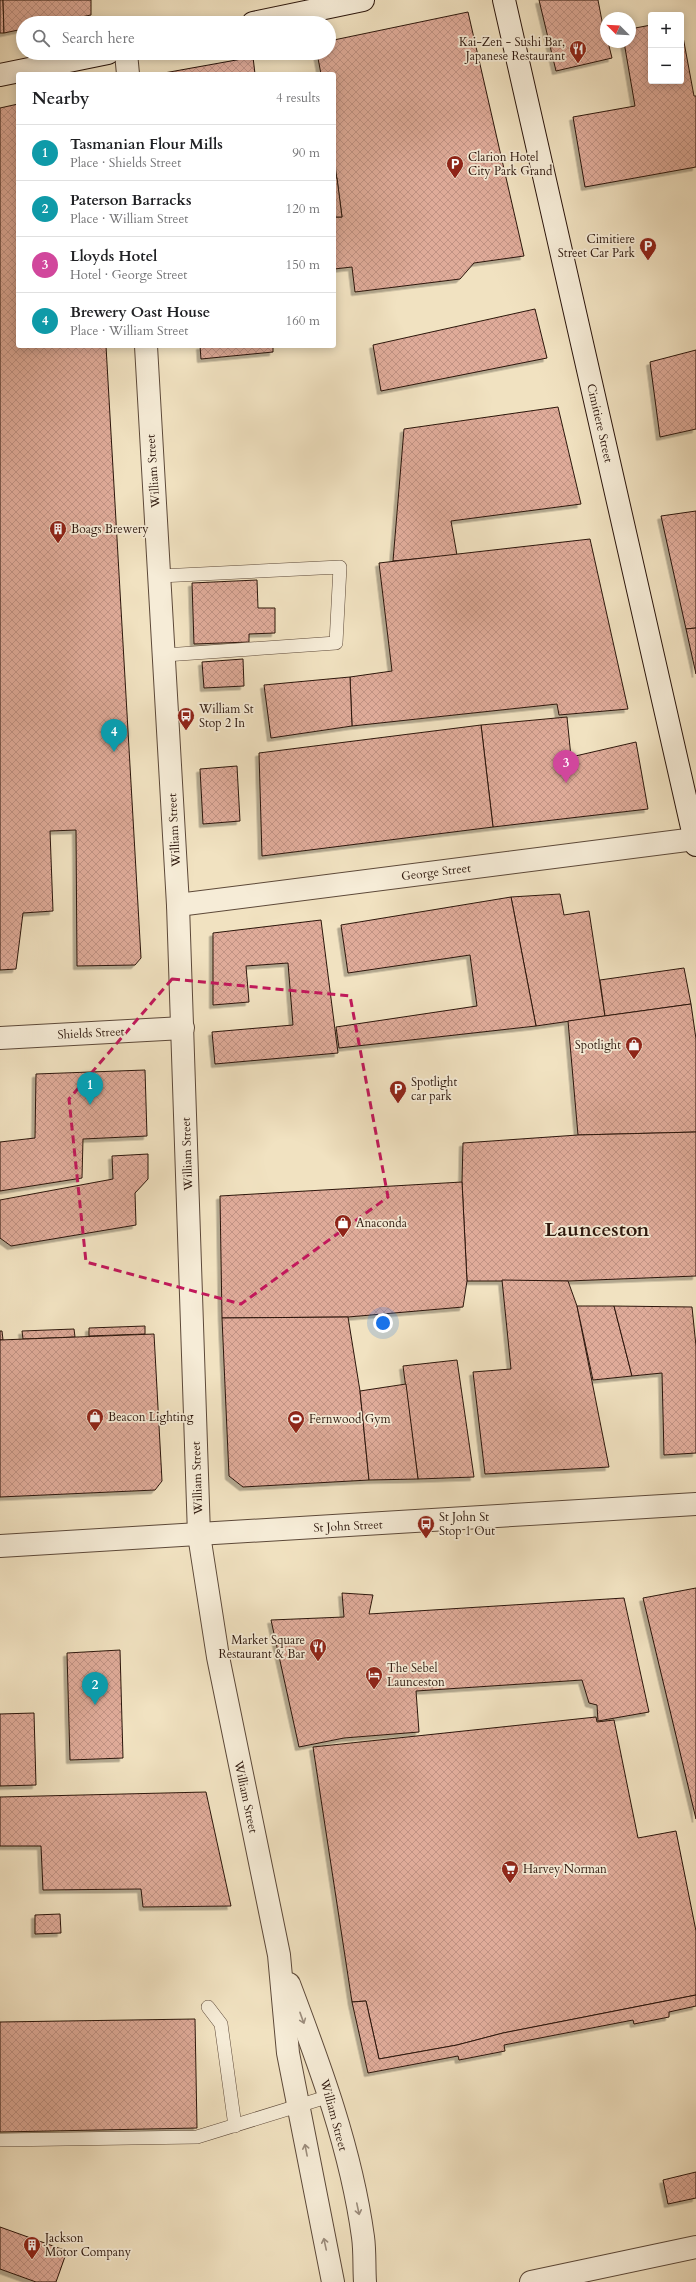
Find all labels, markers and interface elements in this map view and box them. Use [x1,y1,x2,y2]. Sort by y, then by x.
north arrow [600,12,636,48]
map controls [648,12,684,84]
button: + [648,12,684,48]
search box [16,16,336,60]
icon: search [30,27,52,49]
text: Search here [62,28,135,48]
place label: Kai-Zen - Sushi Bar, Japanese Restaurant [459,34,565,64]
restaurant icon: Kai-Zen - Sushi Bar, Japanese Restaurant [568,39,588,64]
button: − [648,48,684,84]
text: Nearby [32,87,89,110]
text: 4 results [276,89,320,107]
text: Tasmanian Flour Mills [70,134,223,154]
text: 1 [42,144,48,162]
text: 90 m [292,144,320,162]
place label: Clarion Hotel City Park Grand [468,149,553,179]
text: Place · Shields Street [70,154,181,172]
parking icon: Clarion Hotel City Park Grand [445,154,465,179]
text: Paterson Barracks [70,190,192,210]
text: 2 [42,200,48,218]
text: 120 m [286,200,320,218]
text: Place · William Street [70,210,188,228]
place label: Cimitiere Street Car Park [558,231,636,261]
parking icon: Cimitiere Street Car Park [638,236,658,261]
text: Lloyds Hotel [70,246,157,266]
text: 3 [42,256,48,274]
text: 150 m [286,256,320,274]
text: Hotel · George Street [70,266,187,284]
text: Brewery Oast House [70,302,210,322]
text: 4 [42,312,48,330]
text: 160 m [286,312,320,330]
text: Place · William Street [70,322,188,340]
street label: Cimitiere Street [583,382,617,464]
street label: William Street [142,434,164,509]
building icon: Boags Brewery [48,519,68,544]
place label: Boags Brewery [71,521,149,537]
place label: William St Stop 2 In [198,701,254,731]
bus stop icon: William St Stop 2 In [176,706,196,731]
pin: 4 [101,719,127,752]
pin: 3 [553,750,579,783]
street label: William Street [164,793,184,868]
street label: George Street [400,860,472,884]
street label: Shields Street [57,1023,125,1043]
shop icon: Spotlight [624,1035,644,1060]
place label: Spotlight [575,1037,621,1053]
pin: 1 [77,1072,103,1105]
place label: Spotlight car park [411,1074,457,1104]
parking icon: Spotlight car park [388,1079,408,1104]
street label: William Street [178,1117,196,1192]
shop icon: Anaconda [333,1213,353,1238]
place label: Anaconda [356,1215,408,1231]
district label: Launceston [545,1216,650,1243]
your location [373,1313,393,1333]
shop icon: Beacon Lighting [85,1407,105,1432]
place label: Beacon Lighting [108,1409,194,1425]
sports icon: Fernwood Gym [286,1409,306,1434]
place label: Fernwood Gym [309,1411,392,1427]
street label: William Street [188,1441,206,1516]
place label: St John St Stop 1 Out [439,1509,495,1539]
bus stop icon: St John St Stop 1 Out [416,1514,436,1539]
street label: St John Street [313,1516,383,1536]
place label: Market Square Restaurant & Bar [218,1632,306,1662]
restaurant icon: Market Square Restaurant & Bar [308,1637,328,1662]
place label: The Sebel Launceston [387,1660,445,1690]
hotel icon: The Sebel Launceston [364,1665,384,1690]
pin: 2 [82,1672,108,1705]
street label: William Street [230,1758,262,1835]
supermarket icon: Harvey Norman [500,1859,520,1884]
place label: Harvey Norman [523,1861,607,1877]
one-way arrow [299,2011,306,2024]
street label: William Street [316,2076,351,2153]
one-way arrow [302,2144,310,2157]
one-way arrow [354,2202,362,2215]
place label: Jackson Motor Company [43,2230,132,2260]
building icon: Jackson Motor Company [22,2235,42,2260]
one-way arrow [321,2238,329,2251]

